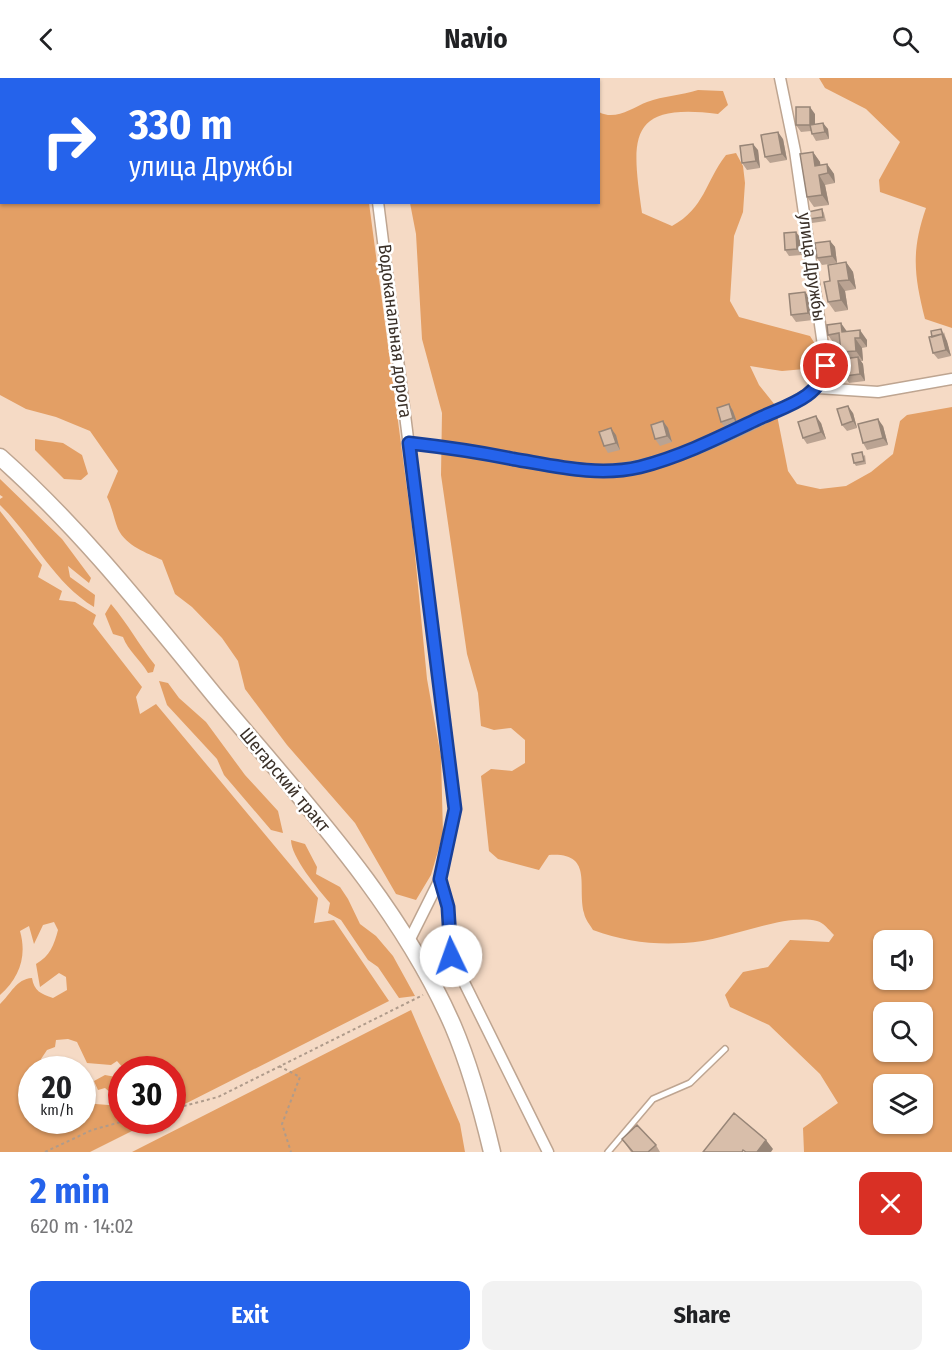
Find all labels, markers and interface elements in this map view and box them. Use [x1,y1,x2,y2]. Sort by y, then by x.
icon: back [30,23,63,56]
text: Navio [444,23,508,55]
icon: search [889,23,922,56]
text: 330 m [129,100,232,150]
icon: right [30,102,108,180]
text: улица Дружбы [129,151,293,183]
street label: улица Дружбы [793,211,831,323]
street label: Водоканальная дорога [373,243,417,419]
pin [800,340,851,391]
icon: arrive [809,349,842,382]
street label: Шегарский тракт [235,723,335,837]
position arrow [419,924,483,988]
map controls [873,930,933,1134]
button: sound [873,930,933,990]
button: search [873,1002,933,1062]
speed limit sign: 30 [108,1056,186,1134]
text: 20 [42,1070,72,1106]
button: layers [873,1074,933,1134]
text: km/h [40,1101,74,1119]
text: 2 min [30,1169,110,1213]
button: close [859,1172,922,1235]
text: 620 m · 14:02 [30,1214,133,1238]
button: Exit [30,1281,470,1350]
button: Share [482,1281,922,1350]

